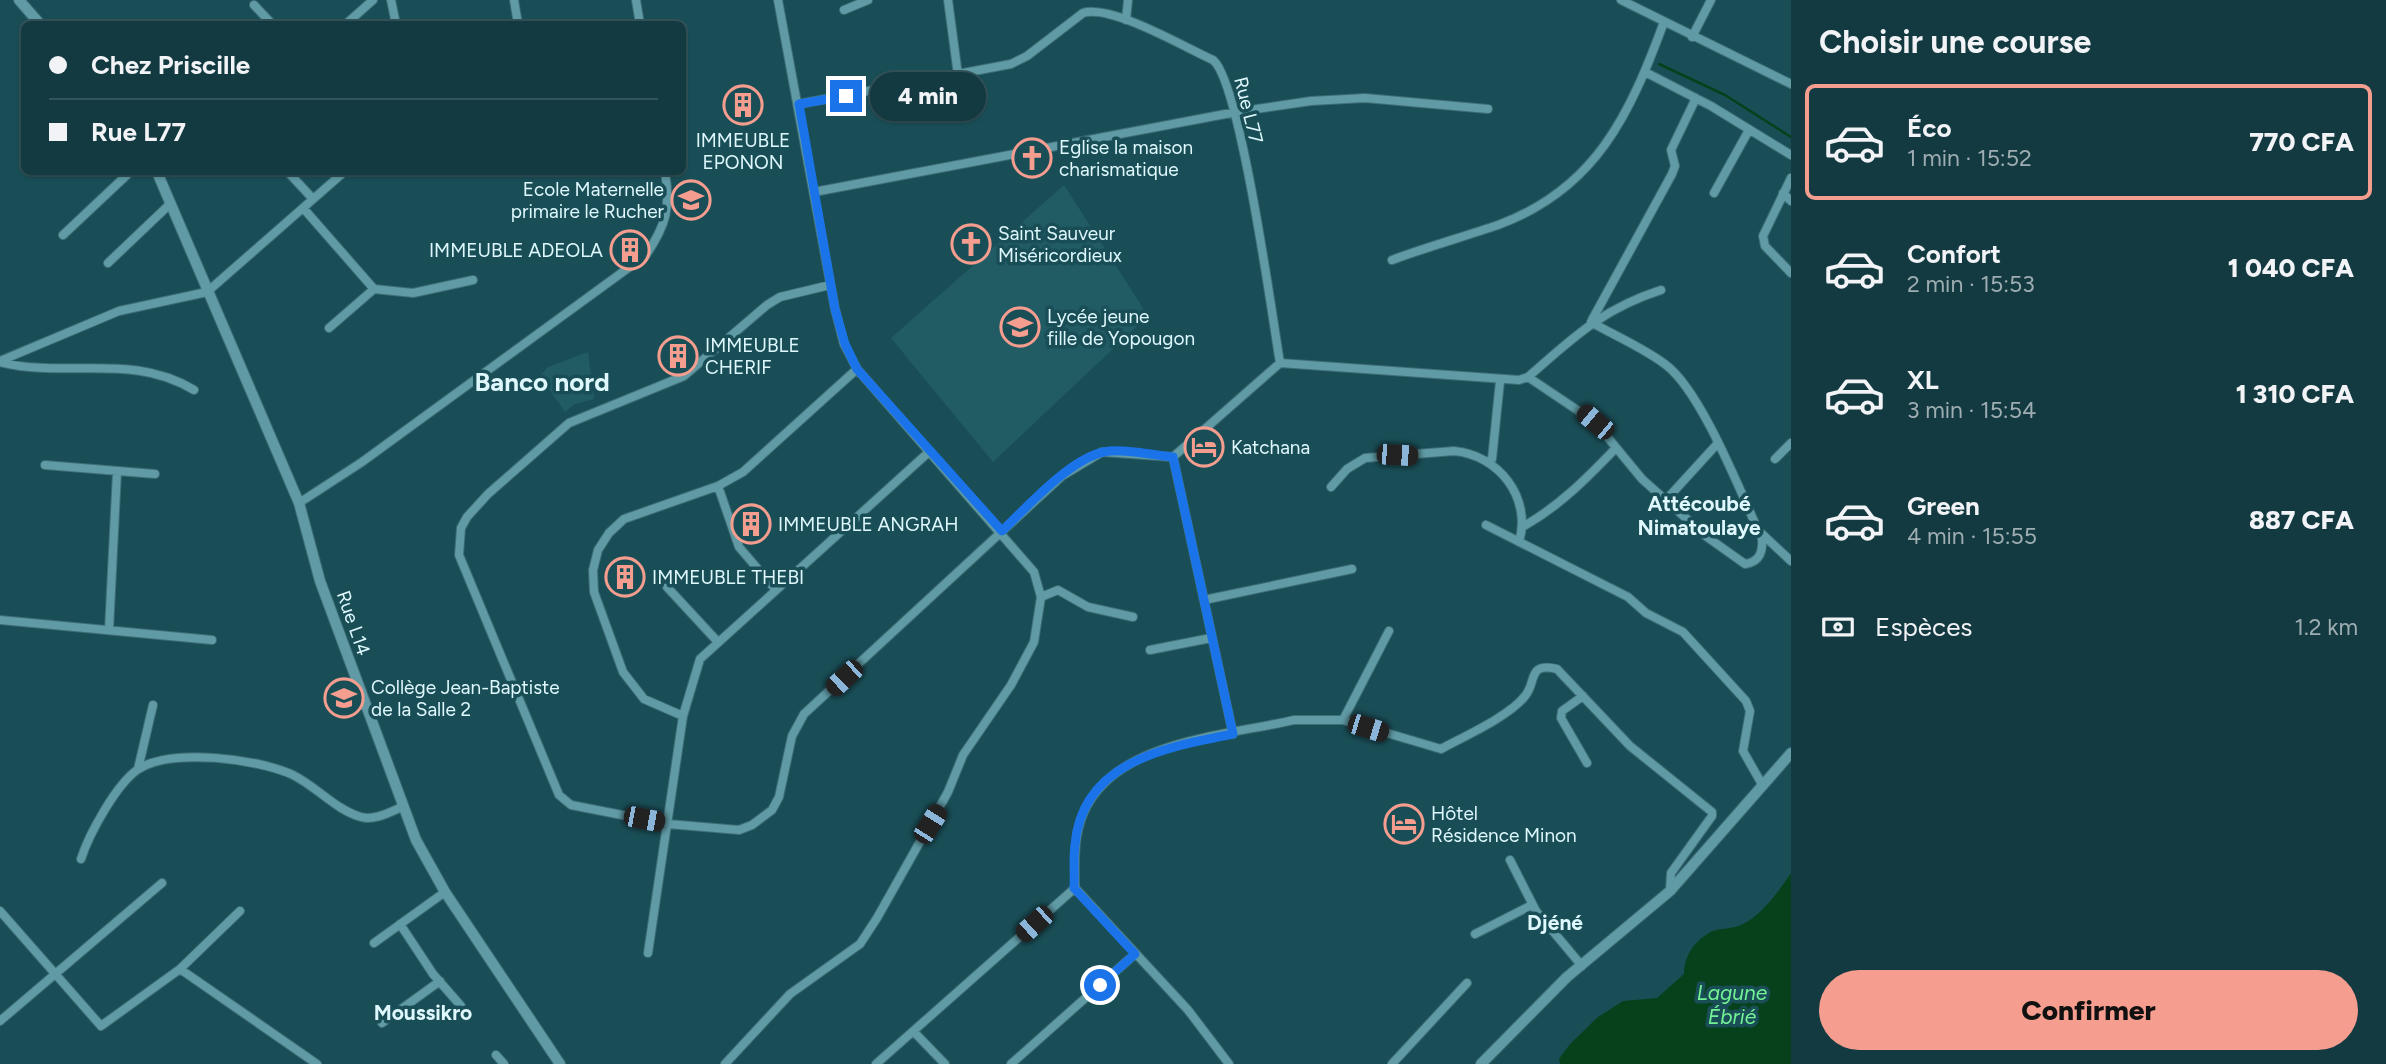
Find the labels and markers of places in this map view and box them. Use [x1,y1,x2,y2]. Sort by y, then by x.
building icon: IMMEUBLE EPONON [722,84,764,126]
place label: IMMEUBLE EPONON [696,129,790,174]
place label: Eglise la maison charismatique [1059,136,1193,181]
church icon: Eglise la maison charismatique [1011,137,1053,179]
place label: Ecole Maternelle primaire le Rucher [511,178,665,223]
school or university icon: Ecole Maternelle primaire le Rucher [670,179,712,221]
place label: Saint Sauveur Miséricordieux [998,222,1122,267]
church icon: Saint Sauveur Miséricordieux [950,223,992,265]
building icon: IMMEUBLE ADEOLA [609,229,651,271]
place label: IMMEUBLE ADEOLA [429,239,603,262]
place label: Lycée jeune fille de Yopougon [1047,305,1195,350]
school or university icon: Lycée jeune fille de Yopougon [999,306,1041,348]
place label: IMMEUBLE CHERIF [705,334,800,379]
building icon: IMMEUBLE CHERIF [657,335,699,377]
hotel icon: Katchana [1183,426,1225,468]
place label: Katchana [1231,436,1310,459]
building icon: IMMEUBLE ANGRAH [730,503,772,545]
place label: IMMEUBLE ANGRAH [778,513,958,536]
building icon: IMMEUBLE THEBI [604,556,646,598]
place label: IMMEUBLE THEBI [652,566,804,589]
place label: Collège Jean-Baptiste de la Salle 2 [371,676,560,721]
school or university icon: Collège Jean-Baptiste de la Salle 2 [323,677,365,719]
place label: Hôtel Résidence Minon [1431,802,1577,847]
hotel icon: Hôtel Résidence Minon [1383,803,1425,845]

